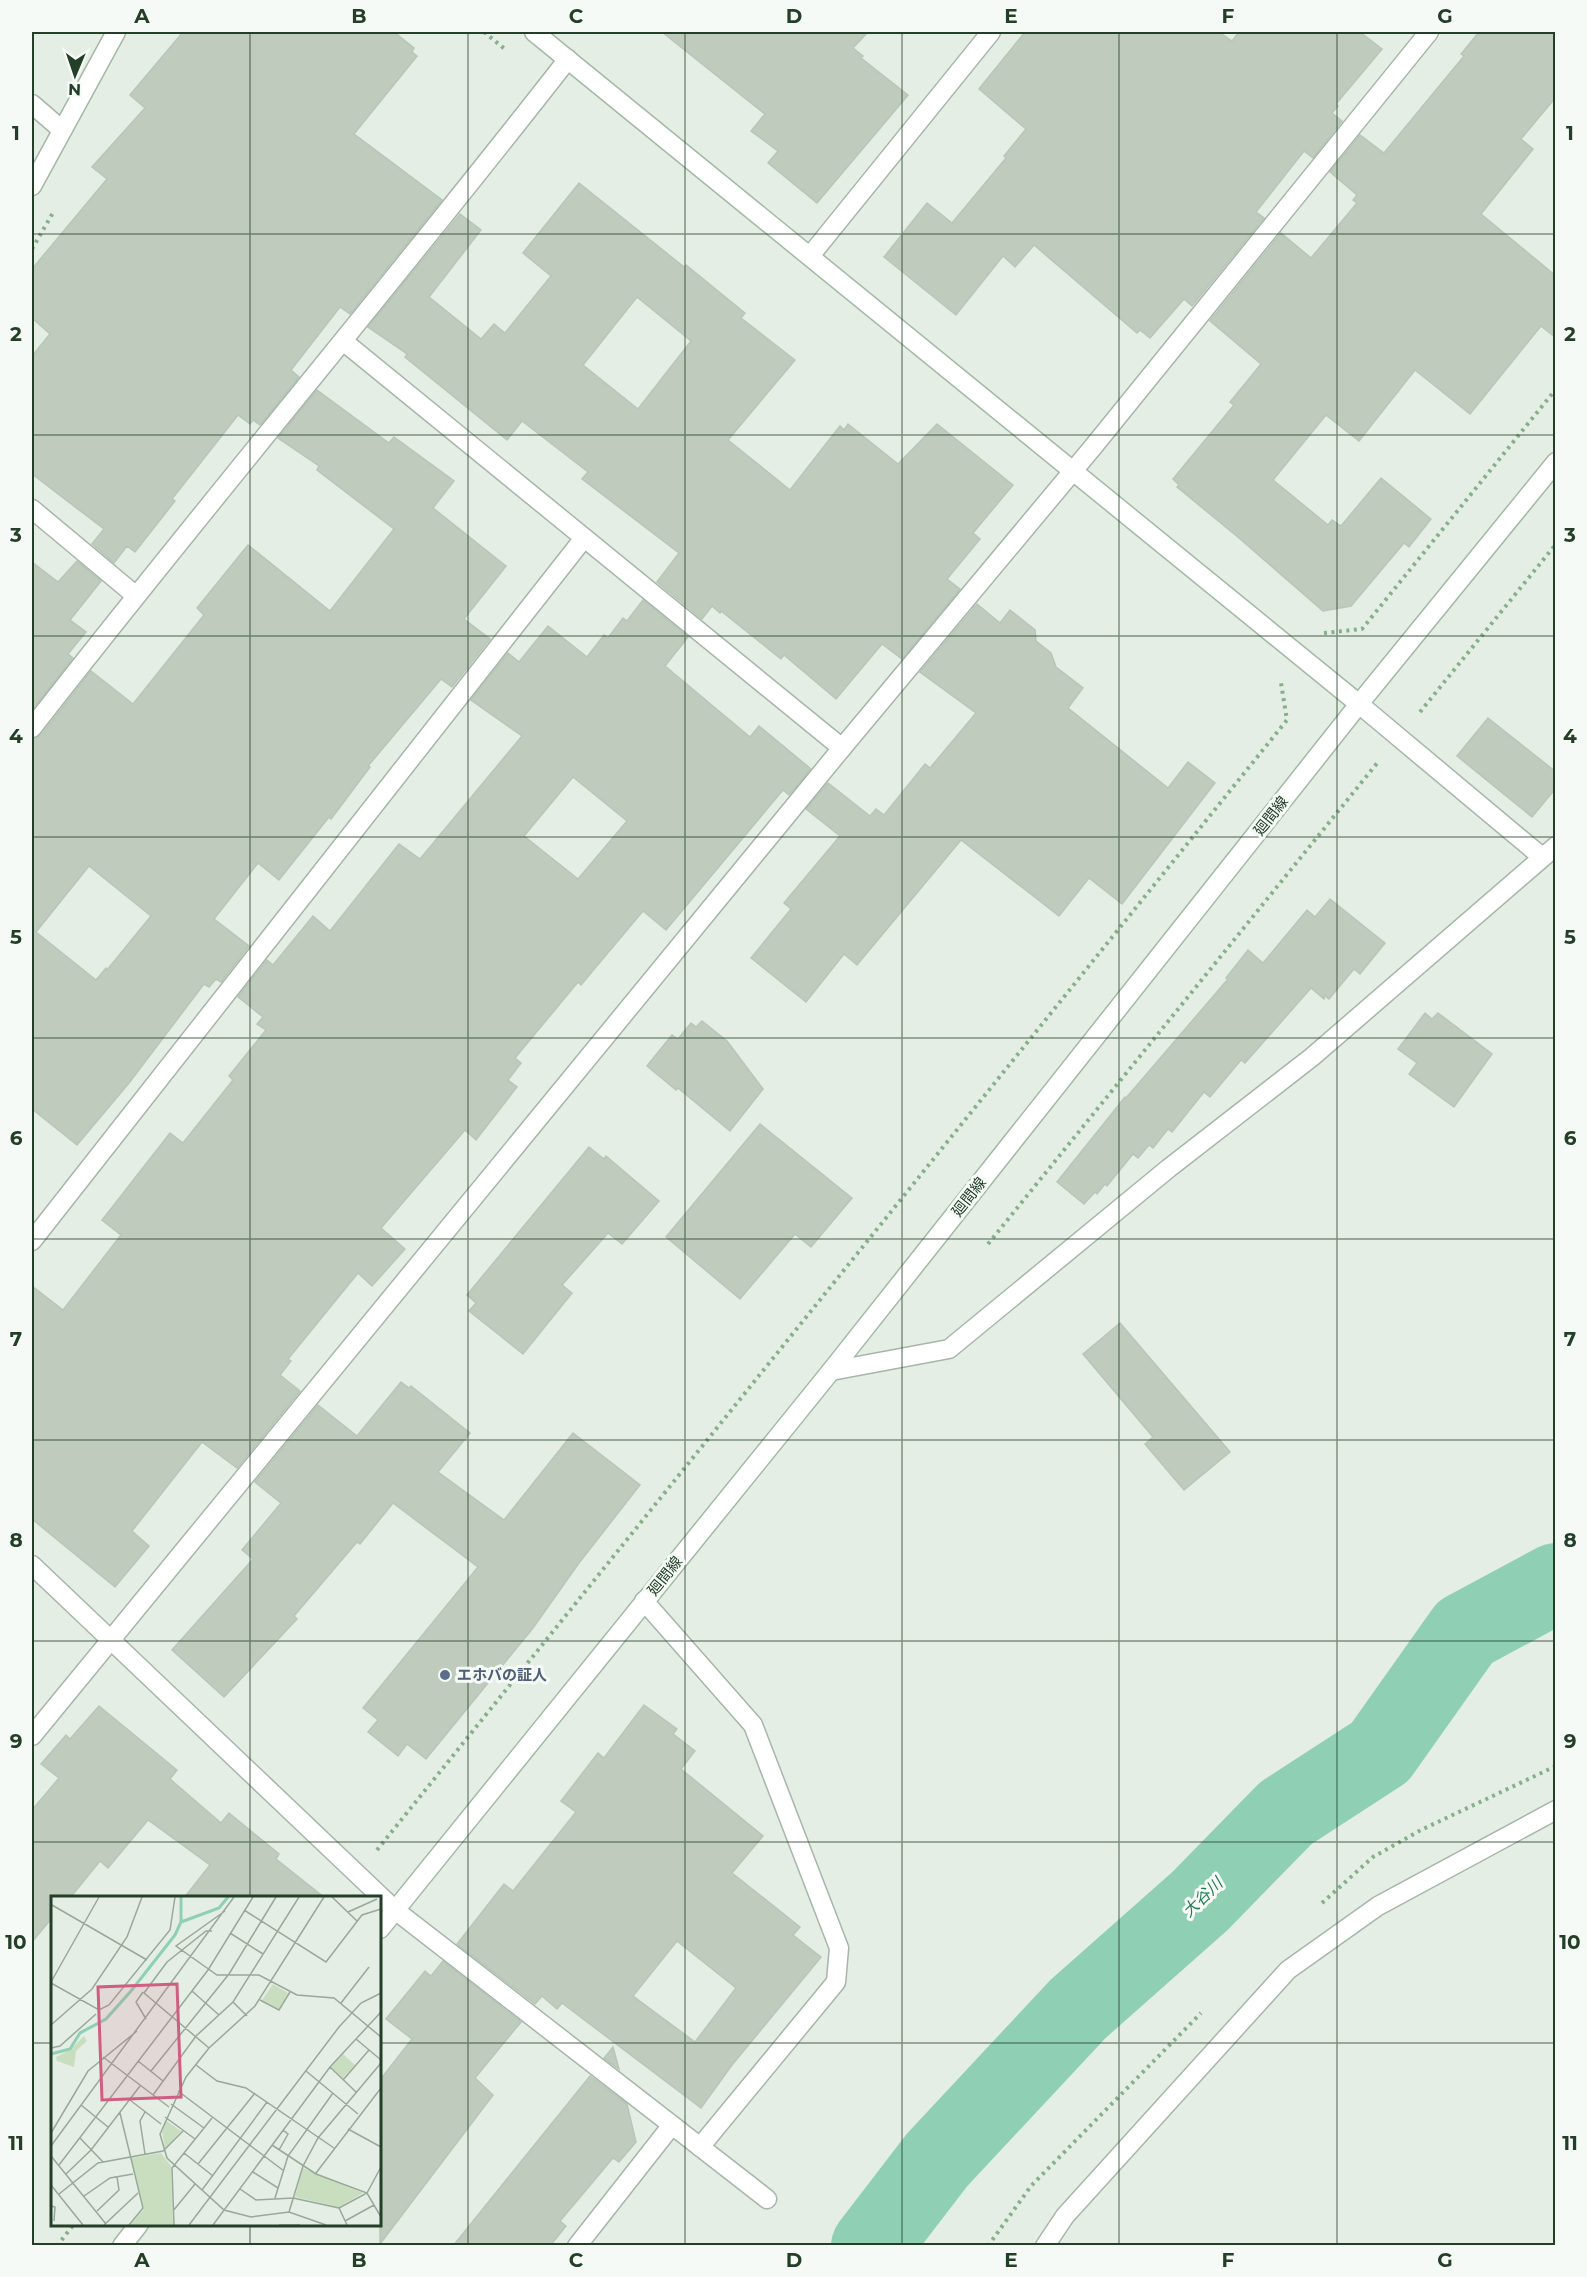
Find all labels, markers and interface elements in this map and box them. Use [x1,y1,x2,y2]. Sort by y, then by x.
text: A [133,4,150,28]
text: B [351,4,367,28]
text: C [569,4,584,28]
text: D [786,4,802,28]
text: E [1004,4,1018,28]
text: F [1222,4,1235,28]
text: G [1437,4,1453,28]
north arrow [45,45,105,105]
text: N [68,80,81,99]
text: 1 [12,121,20,145]
text: 1 [1566,121,1574,145]
text: 2 [10,322,22,346]
text: 2 [1564,322,1576,346]
text: 3 [9,523,22,547]
text: 3 [1563,523,1576,547]
text: 4 [9,724,23,748]
text: 4 [1563,724,1577,748]
street label: 廻間線 [1249,792,1292,839]
text: 5 [10,925,22,949]
text: 5 [1564,925,1576,949]
text: 6 [10,1126,23,1150]
text: 6 [1564,1126,1577,1150]
street label: 廻間線 [947,1173,990,1220]
text: 7 [10,1327,22,1351]
text: 7 [1564,1327,1576,1351]
text: 8 [9,1528,23,1552]
text: 8 [1563,1528,1577,1552]
street label: 廻間線 [643,1552,686,1599]
place label: エホバの証人 [457,1665,547,1684]
marker: エホバの証人 [438,1668,452,1682]
text: 9 [10,1729,22,1753]
text: 9 [1564,1729,1576,1753]
water label: 大谷川 [1178,1872,1228,1921]
inset map [51,1896,381,2226]
text: 10 [5,1930,27,1954]
text: 10 [1559,1930,1581,1954]
text: 11 [8,2131,24,2155]
text: 11 [1562,2131,1578,2155]
text: A [133,2248,150,2272]
text: B [351,2248,367,2272]
text: C [569,2248,584,2272]
text: D [786,2248,802,2272]
text: E [1004,2248,1018,2272]
text: F [1222,2248,1235,2272]
text: G [1437,2248,1453,2272]

